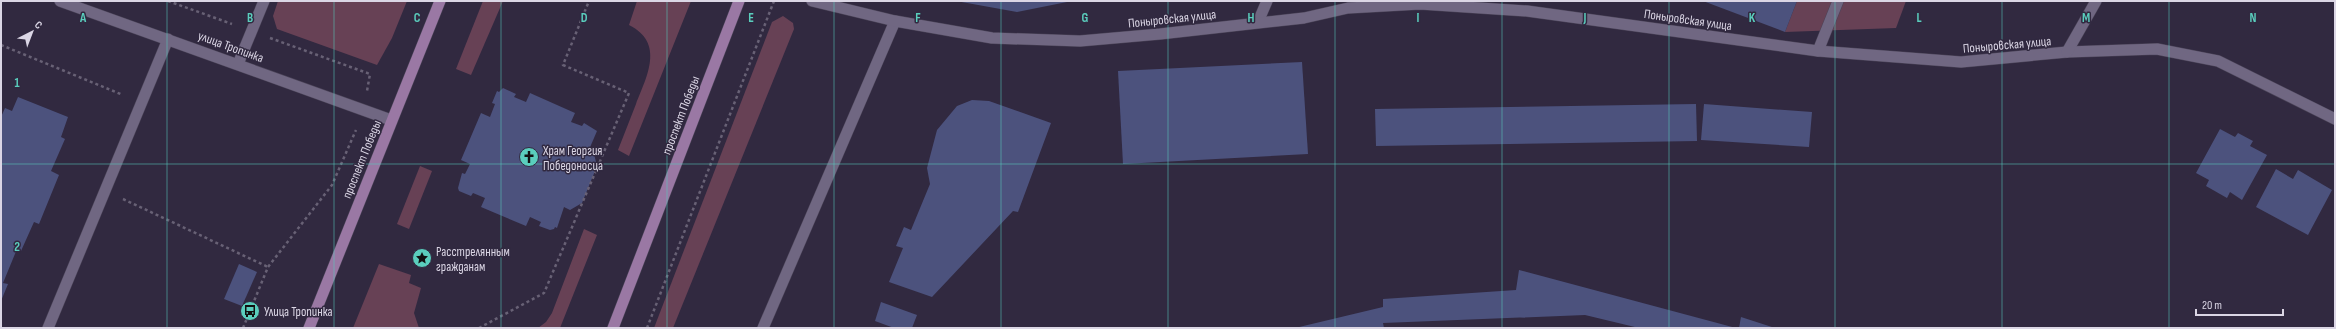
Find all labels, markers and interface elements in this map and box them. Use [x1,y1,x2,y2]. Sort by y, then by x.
street label: Поныровская улица [1127,6,1217,32]
street label: Поныровская улица [1643,6,1733,34]
text: A [79,10,87,26]
text: B [247,10,253,26]
text: C [414,10,421,26]
text: D [581,10,588,26]
text: E [748,10,754,26]
text: F [915,10,921,26]
text: G [1082,10,1089,26]
text: H [1248,10,1255,26]
text: I [1417,10,1420,26]
text: J [1583,10,1587,26]
text: K [1749,10,1756,26]
text: L [1916,10,1922,26]
text: M [2082,10,2090,26]
text: N [2250,10,2257,26]
north arrow [12,12,52,52]
text: С [32,18,45,32]
street label: улица Тропинка [196,28,266,66]
street label: Поныровская улица [1962,33,2052,57]
street label: проспект Победы [659,74,703,157]
text: 1 [14,75,20,91]
street label: проспект Победы [339,118,385,201]
place label: Храм Георгия Победоносца [542,143,603,174]
church icon: Храм Георгия Победоносца [518,146,540,168]
text: 2 [14,239,20,255]
place label: Расстрелянным гражданам [436,244,510,275]
place icon: Расстрелянным гражданам [411,247,433,269]
scale bar [2196,291,2283,317]
text: 20 m [2202,298,2222,313]
bus stop icon: Улица Тропинка [239,300,261,322]
place label: Улица Тропинка [264,304,333,320]

